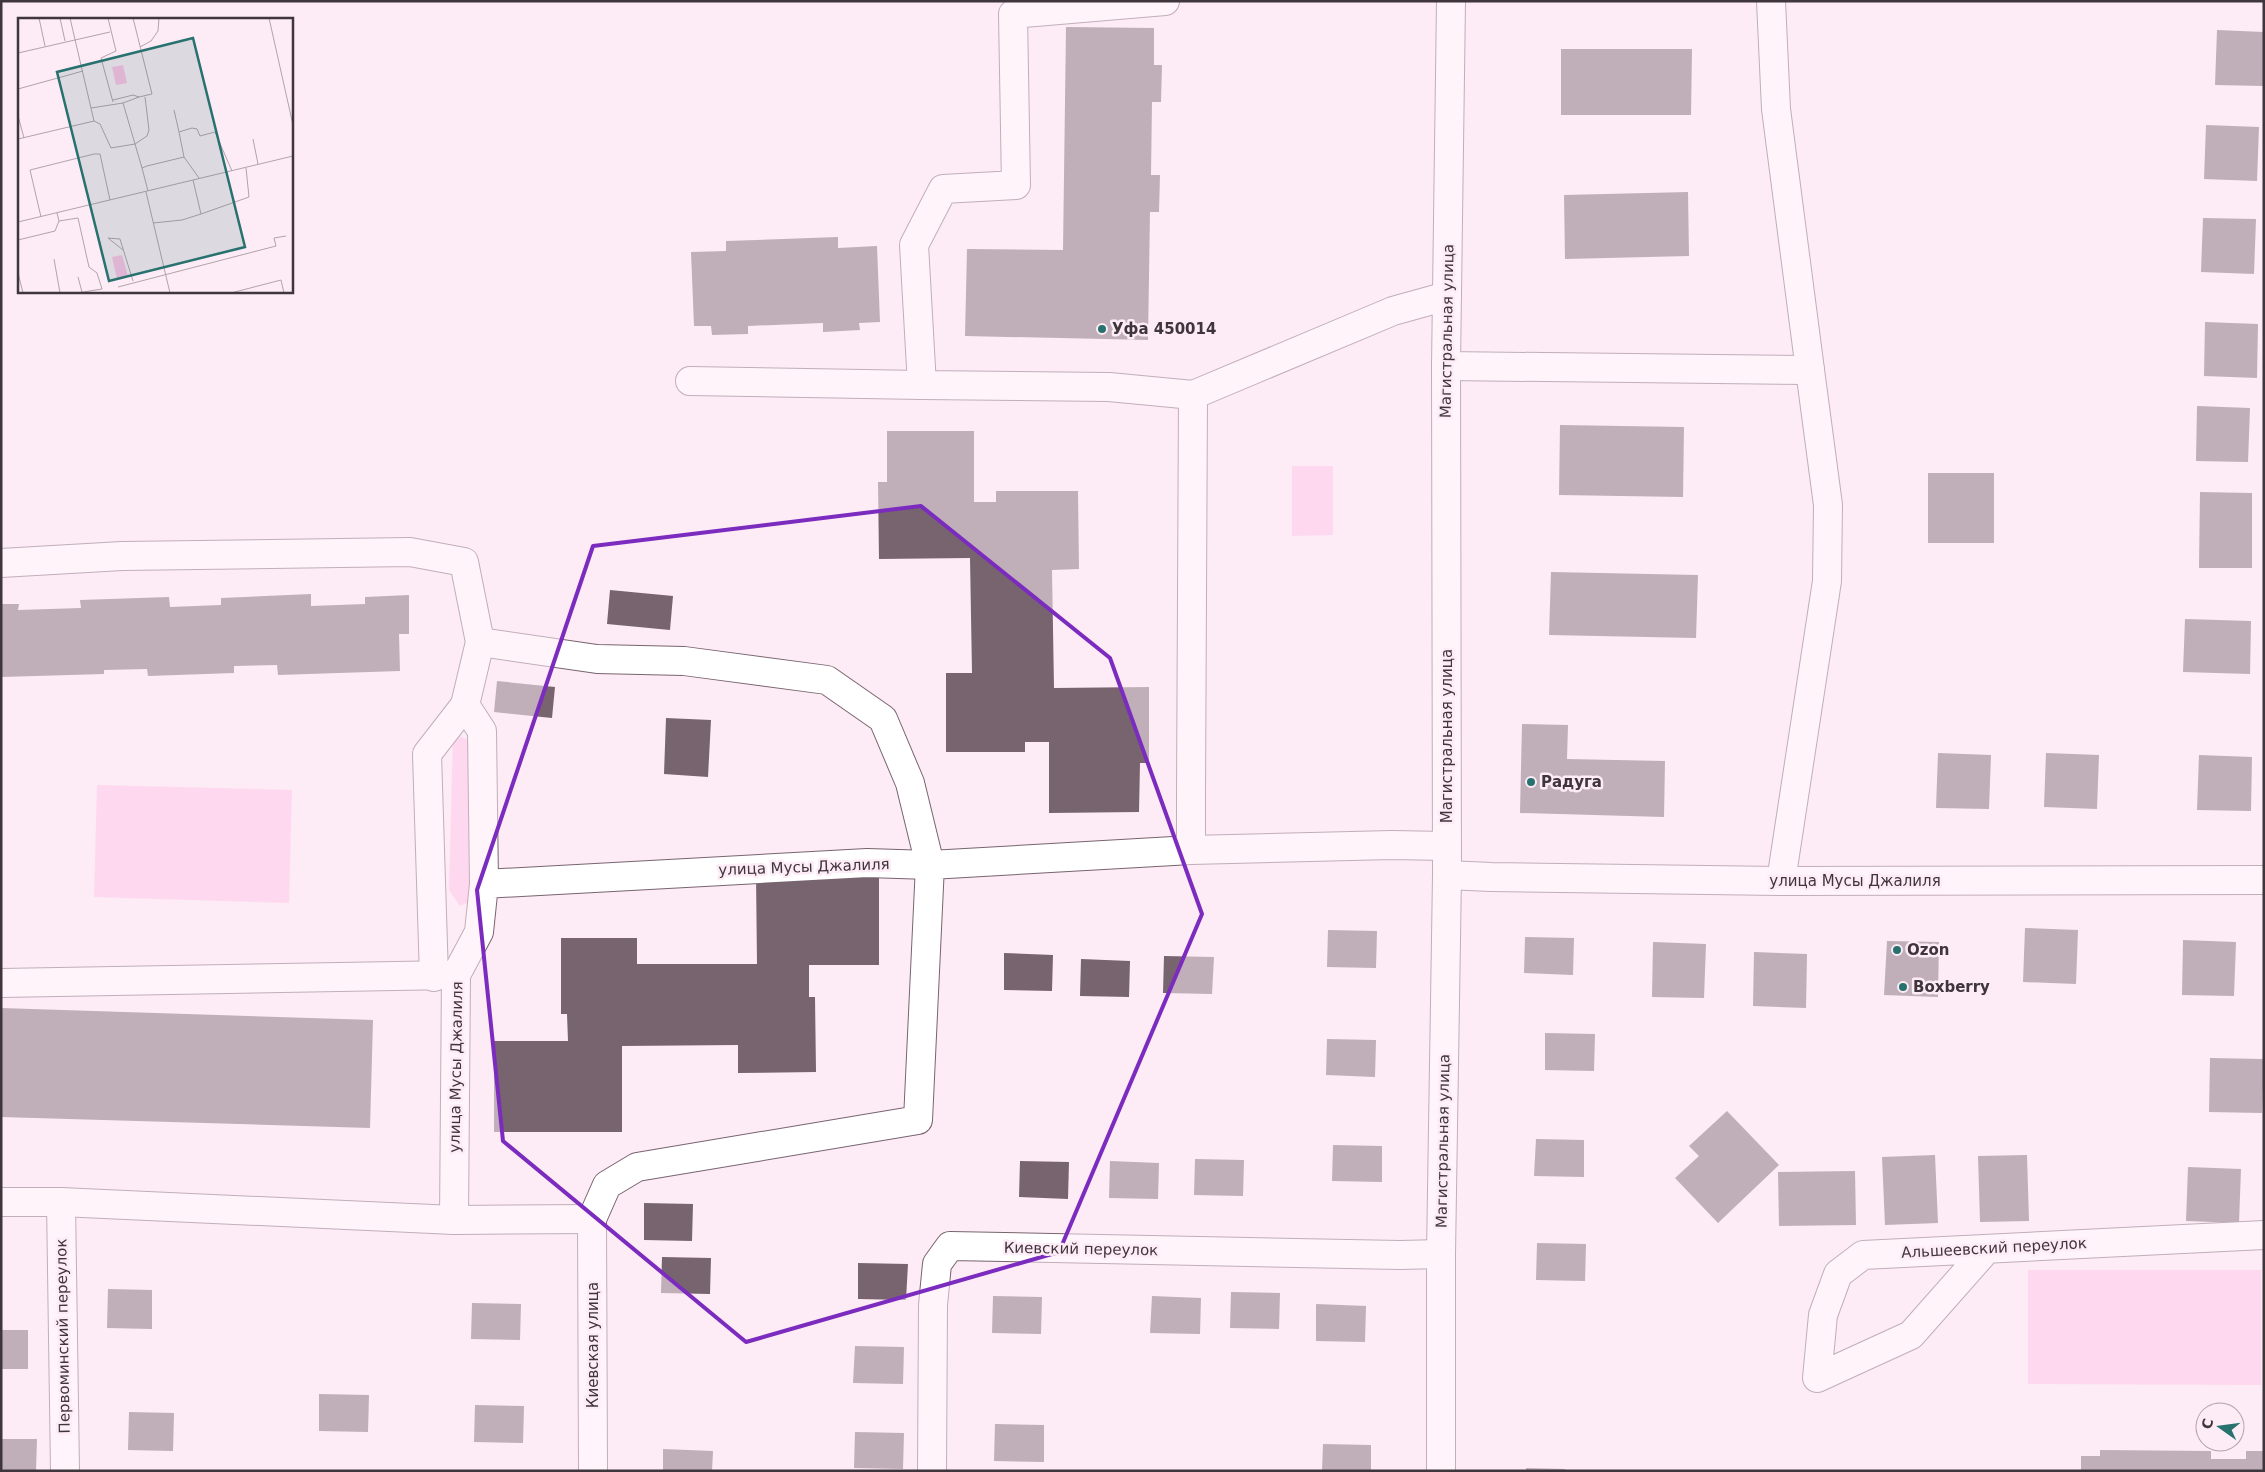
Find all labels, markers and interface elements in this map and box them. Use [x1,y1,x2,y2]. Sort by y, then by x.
inset map [18,18,292,292]
street label: Магистральная улица [1436,244,1458,418]
place label: Уфа 450014 [1112,320,1216,338]
marker: Уфа 450014 [1096,323,1108,335]
street label: Магистральная улица [1438,649,1456,823]
place label: Радуга [1541,773,1602,791]
marker: Радуга [1525,776,1537,788]
street label: улица Мусы Джалиля [718,855,890,879]
street label: улица Мусы Джалиля [1769,872,1941,890]
place label: Ozon [1907,941,1949,959]
marker: Ozon [1891,944,1903,956]
place label: Boxberry [1913,978,1990,996]
street label: улица Мусы Джалиля [446,981,466,1153]
marker: Boxberry [1897,981,1909,993]
street label: Магистральная улица [1432,1054,1454,1228]
street label: Альшеевский переулок [1901,1234,2087,1262]
street label: Первоминский переулок [52,1238,74,1434]
street label: Киевский переулок [1004,1239,1158,1259]
street label: Киевская улица [584,1282,602,1408]
north arrow [2195,1402,2245,1452]
text: С [2198,1417,2216,1431]

